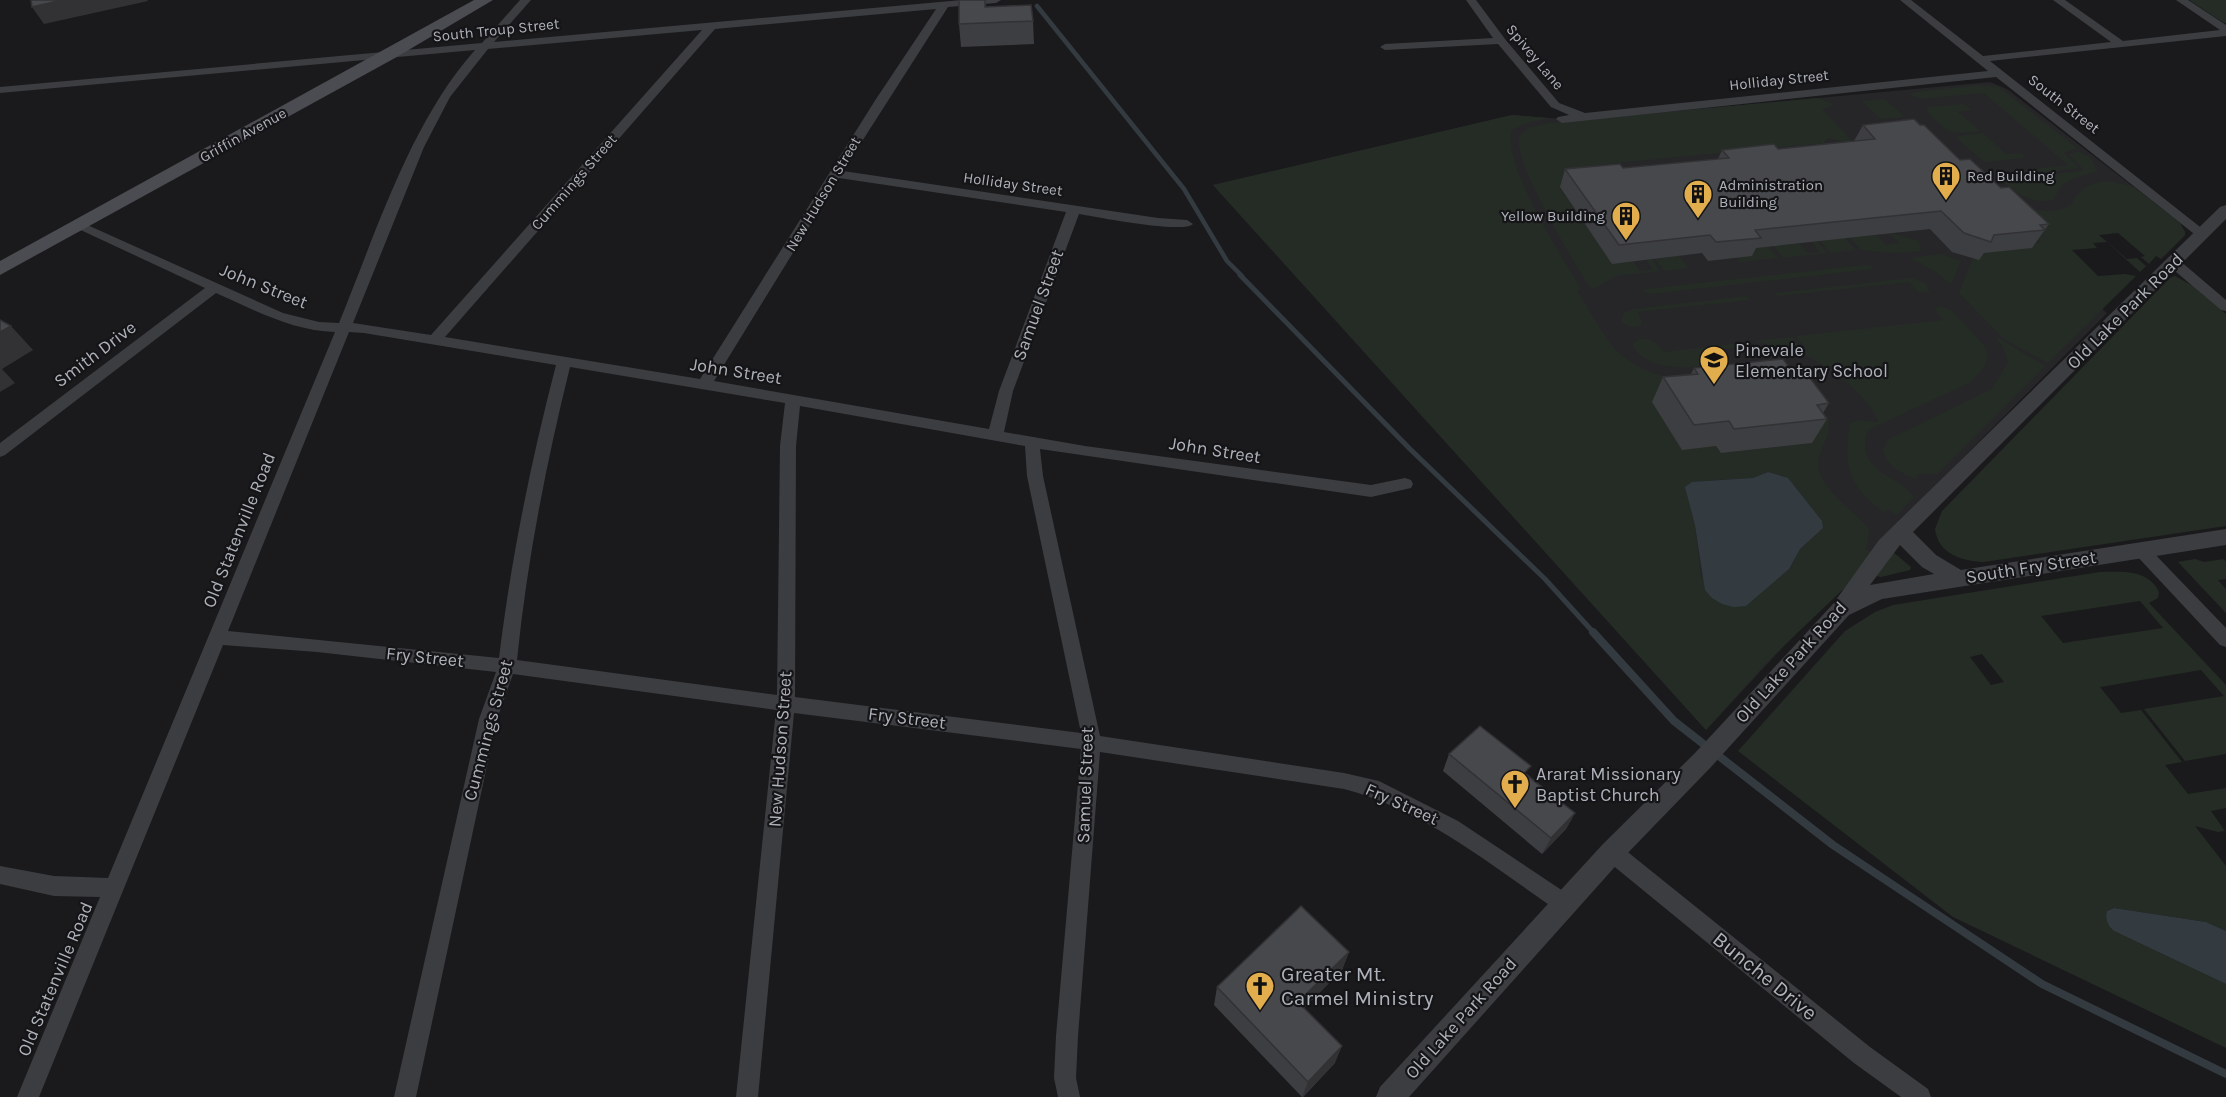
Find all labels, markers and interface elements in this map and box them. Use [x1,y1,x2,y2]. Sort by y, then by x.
street label: South Troup Street [432,14,561,46]
street label: Spivey Lane [1502,21,1568,93]
street label: Holliday Street [1728,66,1830,94]
street label: South Street [2025,71,2104,138]
street label: Griffin Avenue [197,104,289,166]
street label: Cummings Street [528,130,621,234]
street label: New Hudson Street [782,133,864,254]
building icon: Red Building [1930,160,1962,202]
place label: Red Building [1967,167,2055,185]
street label: Holliday Street [962,168,1064,200]
place label: Administration Building [1719,176,1823,211]
building icon: Administration Building [1682,178,1714,220]
building icon: Yellow Building [1610,200,1642,242]
place label: Yellow Building [1501,207,1606,225]
street label: Samuel Street [1008,246,1068,363]
street label: Old Lake Park Road [2062,248,2188,374]
street label: John Street [217,258,311,314]
street label: Smith Drive [50,316,140,392]
place label: Pinevale Elementary School [1735,339,1888,382]
school or university icon: Pinevale Elementary School [1698,344,1730,386]
street label: John Street [689,353,784,389]
street label: John Street [1168,432,1263,468]
street label: Old Statenville Road [198,449,280,611]
street label: South Fry Street [1964,546,2098,588]
street label: Old Lake Park Road [1731,597,1851,727]
street label: Fry Street [385,642,465,672]
street label: Cummings Street [459,657,517,803]
street label: New Hudson Street [764,670,796,828]
street label: Fry Street [867,702,947,734]
street label: Samuel Street [1072,726,1098,844]
place label: Ararat Missionary Baptist Church [1536,763,1681,806]
church icon: Ararat Missionary Baptist Church [1499,768,1531,810]
street label: Fry Street [1362,778,1442,830]
street label: Old Statenville Road [13,899,97,1059]
street label: Bunche Drive [1708,927,1822,1025]
street label: Old Lake Park Road [1401,953,1521,1083]
place label: Greater Mt. Carmel Ministry [1281,962,1434,1010]
church icon: Greater Mt. Carmel Ministry [1244,970,1276,1012]

